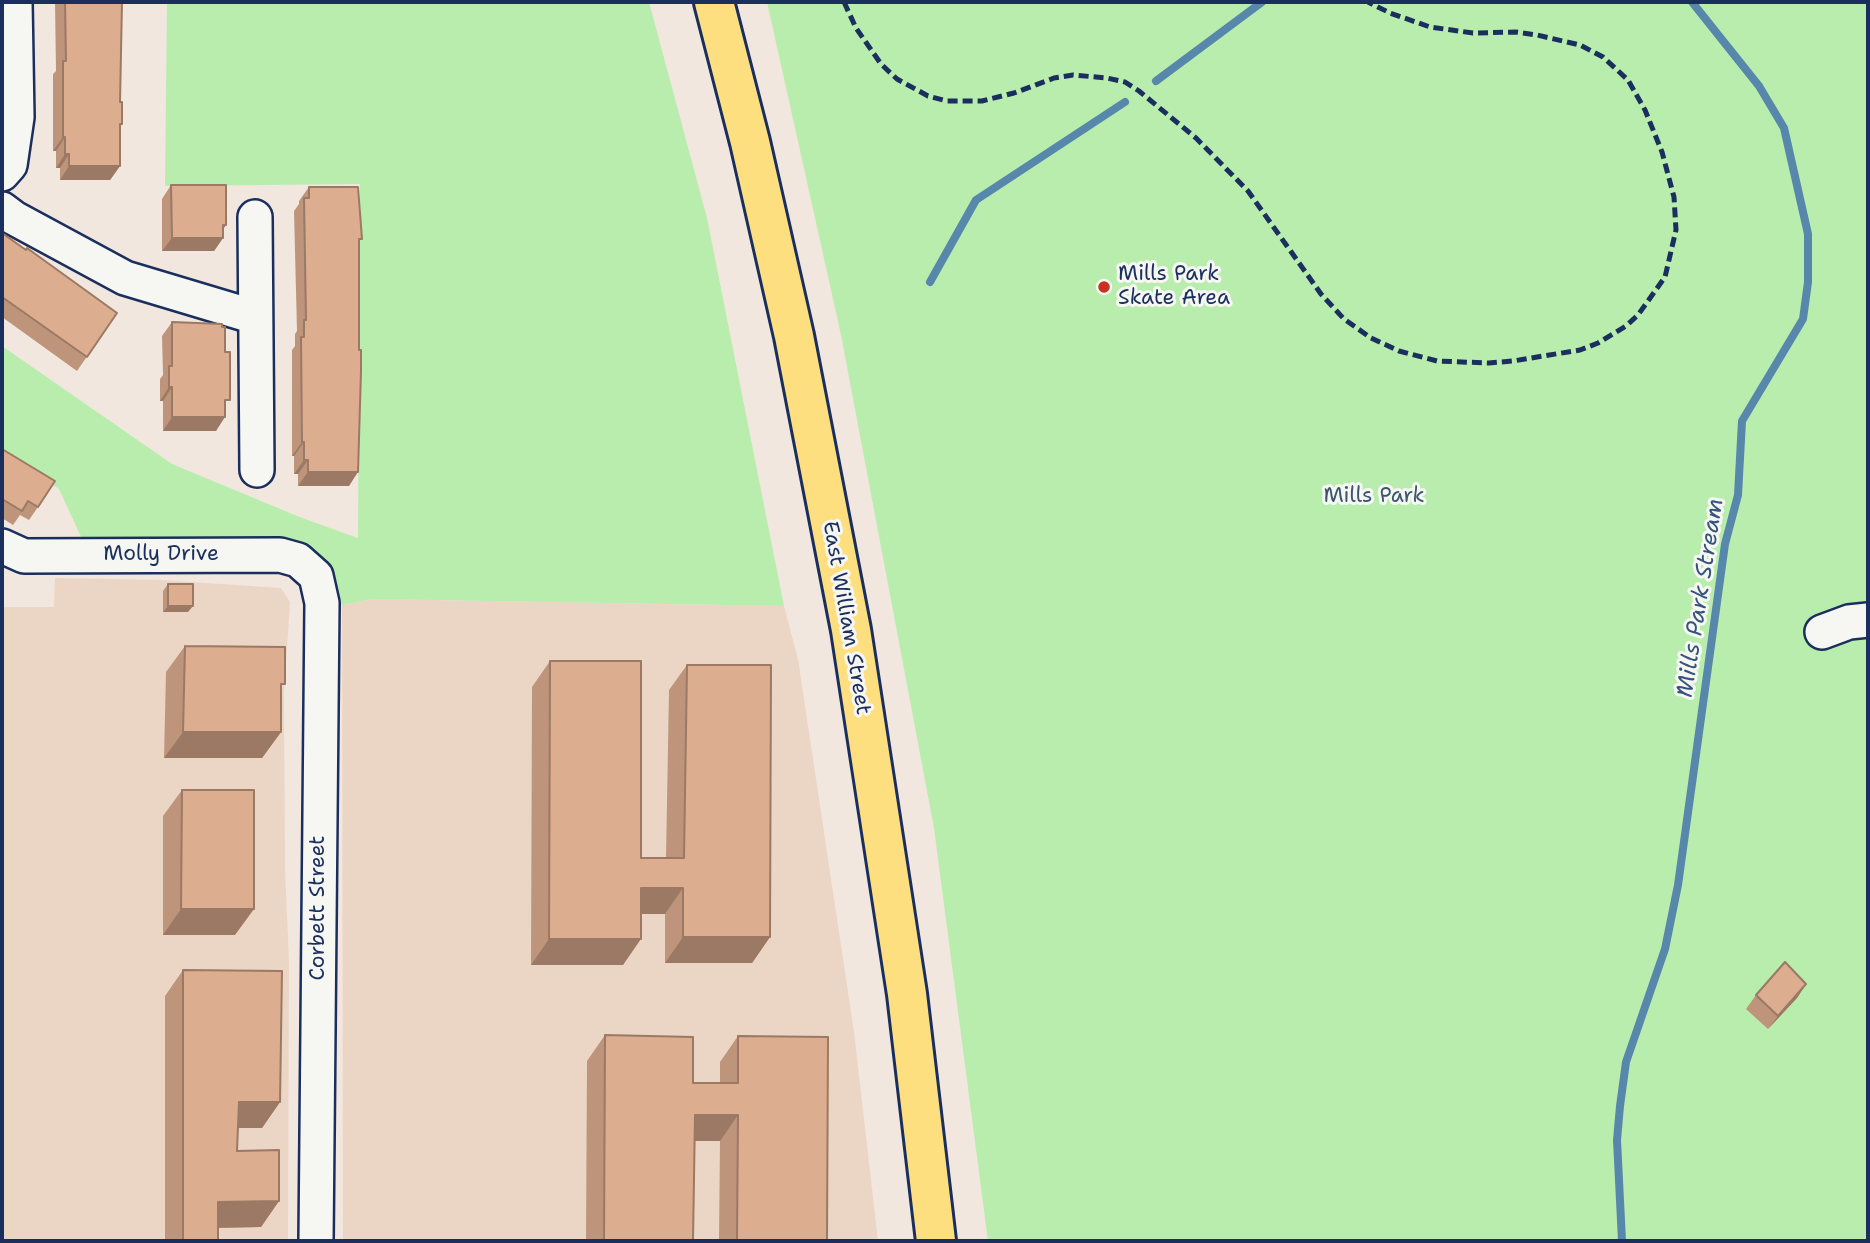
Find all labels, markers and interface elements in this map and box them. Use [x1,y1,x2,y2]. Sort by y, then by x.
place label: Mills Park Skate Area [1118,262,1230,312]
marker: Mills Park Skate Area [1096,279,1112,295]
park label: Mills Park [1323,484,1425,510]
water label: Mills Park Stream [1672,497,1730,699]
street label: East William Street [817,519,875,717]
street label: Molly Drive [103,542,219,568]
street label: Corbett Street [306,836,332,980]

